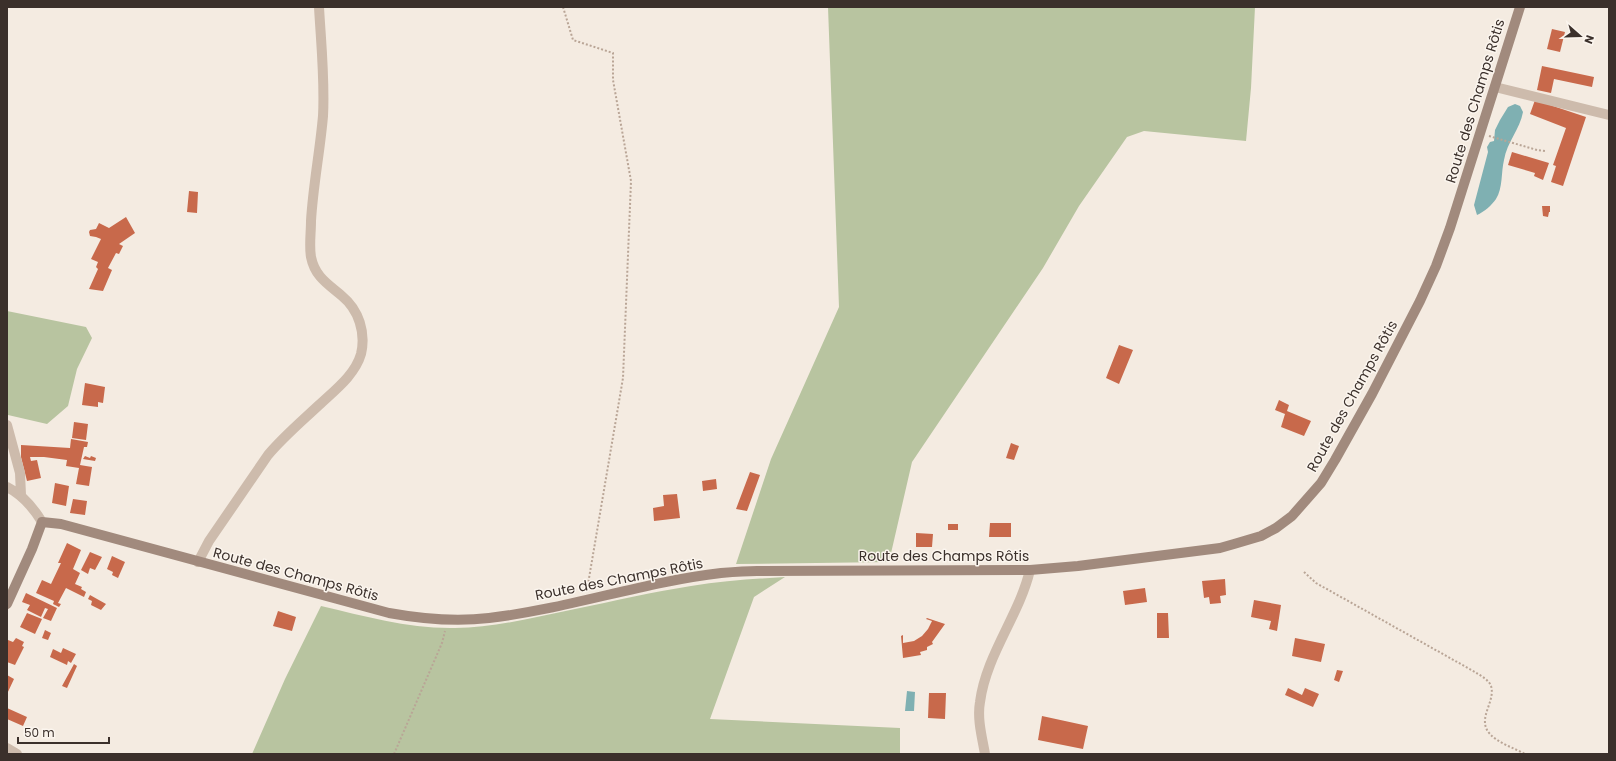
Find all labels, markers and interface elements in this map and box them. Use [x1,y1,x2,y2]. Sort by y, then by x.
street label: Route des Champs Rôtis [1440,16,1510,186]
north arrow [1560,16,1600,56]
text: N [1580,33,1598,46]
street label: Route des Champs Rôtis [1302,317,1402,475]
street label: Route des Champs Rôtis [211,542,381,606]
street label: Route des Champs Rôtis [859,546,1029,566]
street label: Route des Champs Rôtis [533,553,705,605]
scale bar [18,719,109,745]
text: 50 m [24,724,55,741]

